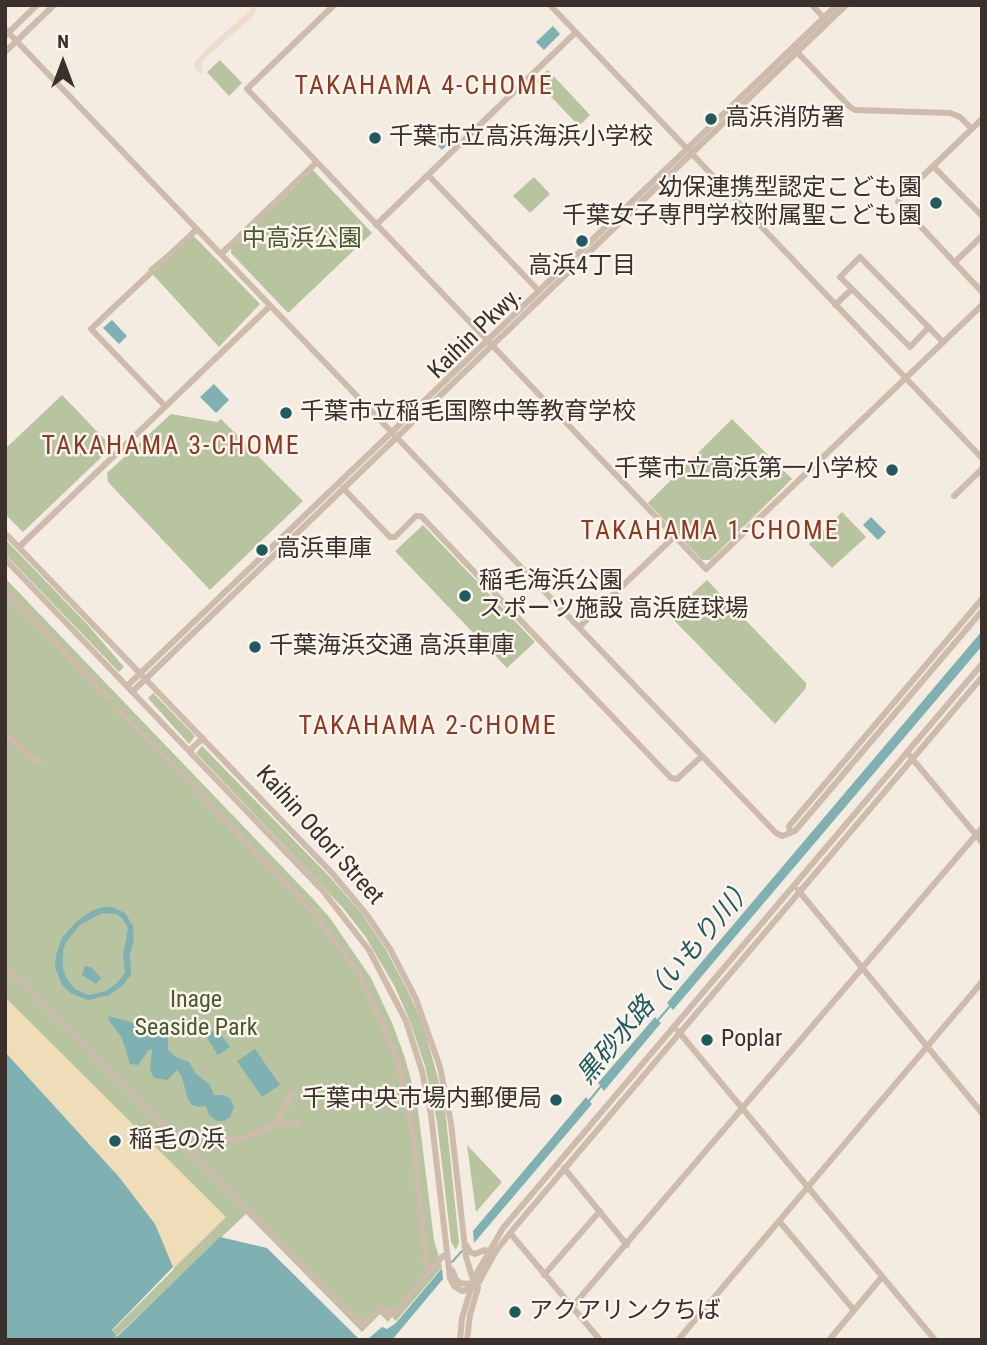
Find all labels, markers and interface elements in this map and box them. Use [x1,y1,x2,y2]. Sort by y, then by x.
north arrow [28,28,98,98]
text: N [57,30,69,53]
district label: TAKAHAMA 4-CHOME [296,71,552,103]
place label: 高浜消防署 [725,105,845,133]
marker: 高浜消防署 [703,111,719,127]
place label: 千葉市立高浜海浜小学校 [389,124,653,152]
marker: 千葉市立高浜海浜小学校 [367,130,383,146]
place label: 幼保連携型認定こども園 千葉女子専門学校附属聖こども園 [562,175,922,231]
marker: 幼保連携型認定こども園 千葉女子専門学校附属聖こども園 [928,195,944,211]
park label: 中高浜公園 [242,226,362,254]
marker: 高浜4丁目 [574,233,590,249]
place label: 高浜4丁目 [528,253,636,281]
street label: Kaihin Pkwy. [423,282,529,386]
place label: 千葉市立稲毛国際中等教育学校 [300,399,636,427]
marker: 千葉市立稲毛国際中等教育学校 [278,405,294,421]
district label: TAKAHAMA 3-CHOME [43,431,299,463]
place label: 千葉市立高浜第一小学校 [614,456,878,484]
marker: 千葉市立高浜第一小学校 [884,462,900,478]
district label: TAKAHAMA 1-CHOME [582,516,838,548]
place label: 高浜車庫 [276,536,372,564]
marker: 高浜車庫 [254,542,270,558]
place label: 稲毛海浜公園 スポーツ施設 高浜庭球場 [479,568,749,624]
marker: 稲毛海浜公園 スポーツ施設 高浜庭球場 [457,588,473,604]
place label: 千葉海浜交通 高浜車庫 [269,633,515,661]
marker: 千葉海浜交通 高浜車庫 [247,639,263,655]
district label: TAKAHAMA 2-CHOME [300,711,556,743]
street label: Kaihin Odori Street [249,760,389,912]
water label: 黒砂水路（いもり川） [571,872,763,1092]
park label: Inage Seaside Park [134,987,258,1043]
place label: Poplar [721,1026,782,1054]
marker: Poplar [699,1032,715,1048]
place label: 千葉中央市場内郵便局 [302,1086,542,1114]
marker: 千葉中央市場内郵便局 [548,1092,564,1108]
place label: 稲毛の浜 [129,1127,225,1155]
marker: 稲毛の浜 [107,1133,123,1149]
place label: アクアリンクちば [529,1298,721,1326]
marker: アクアリンクちば [507,1304,523,1320]

